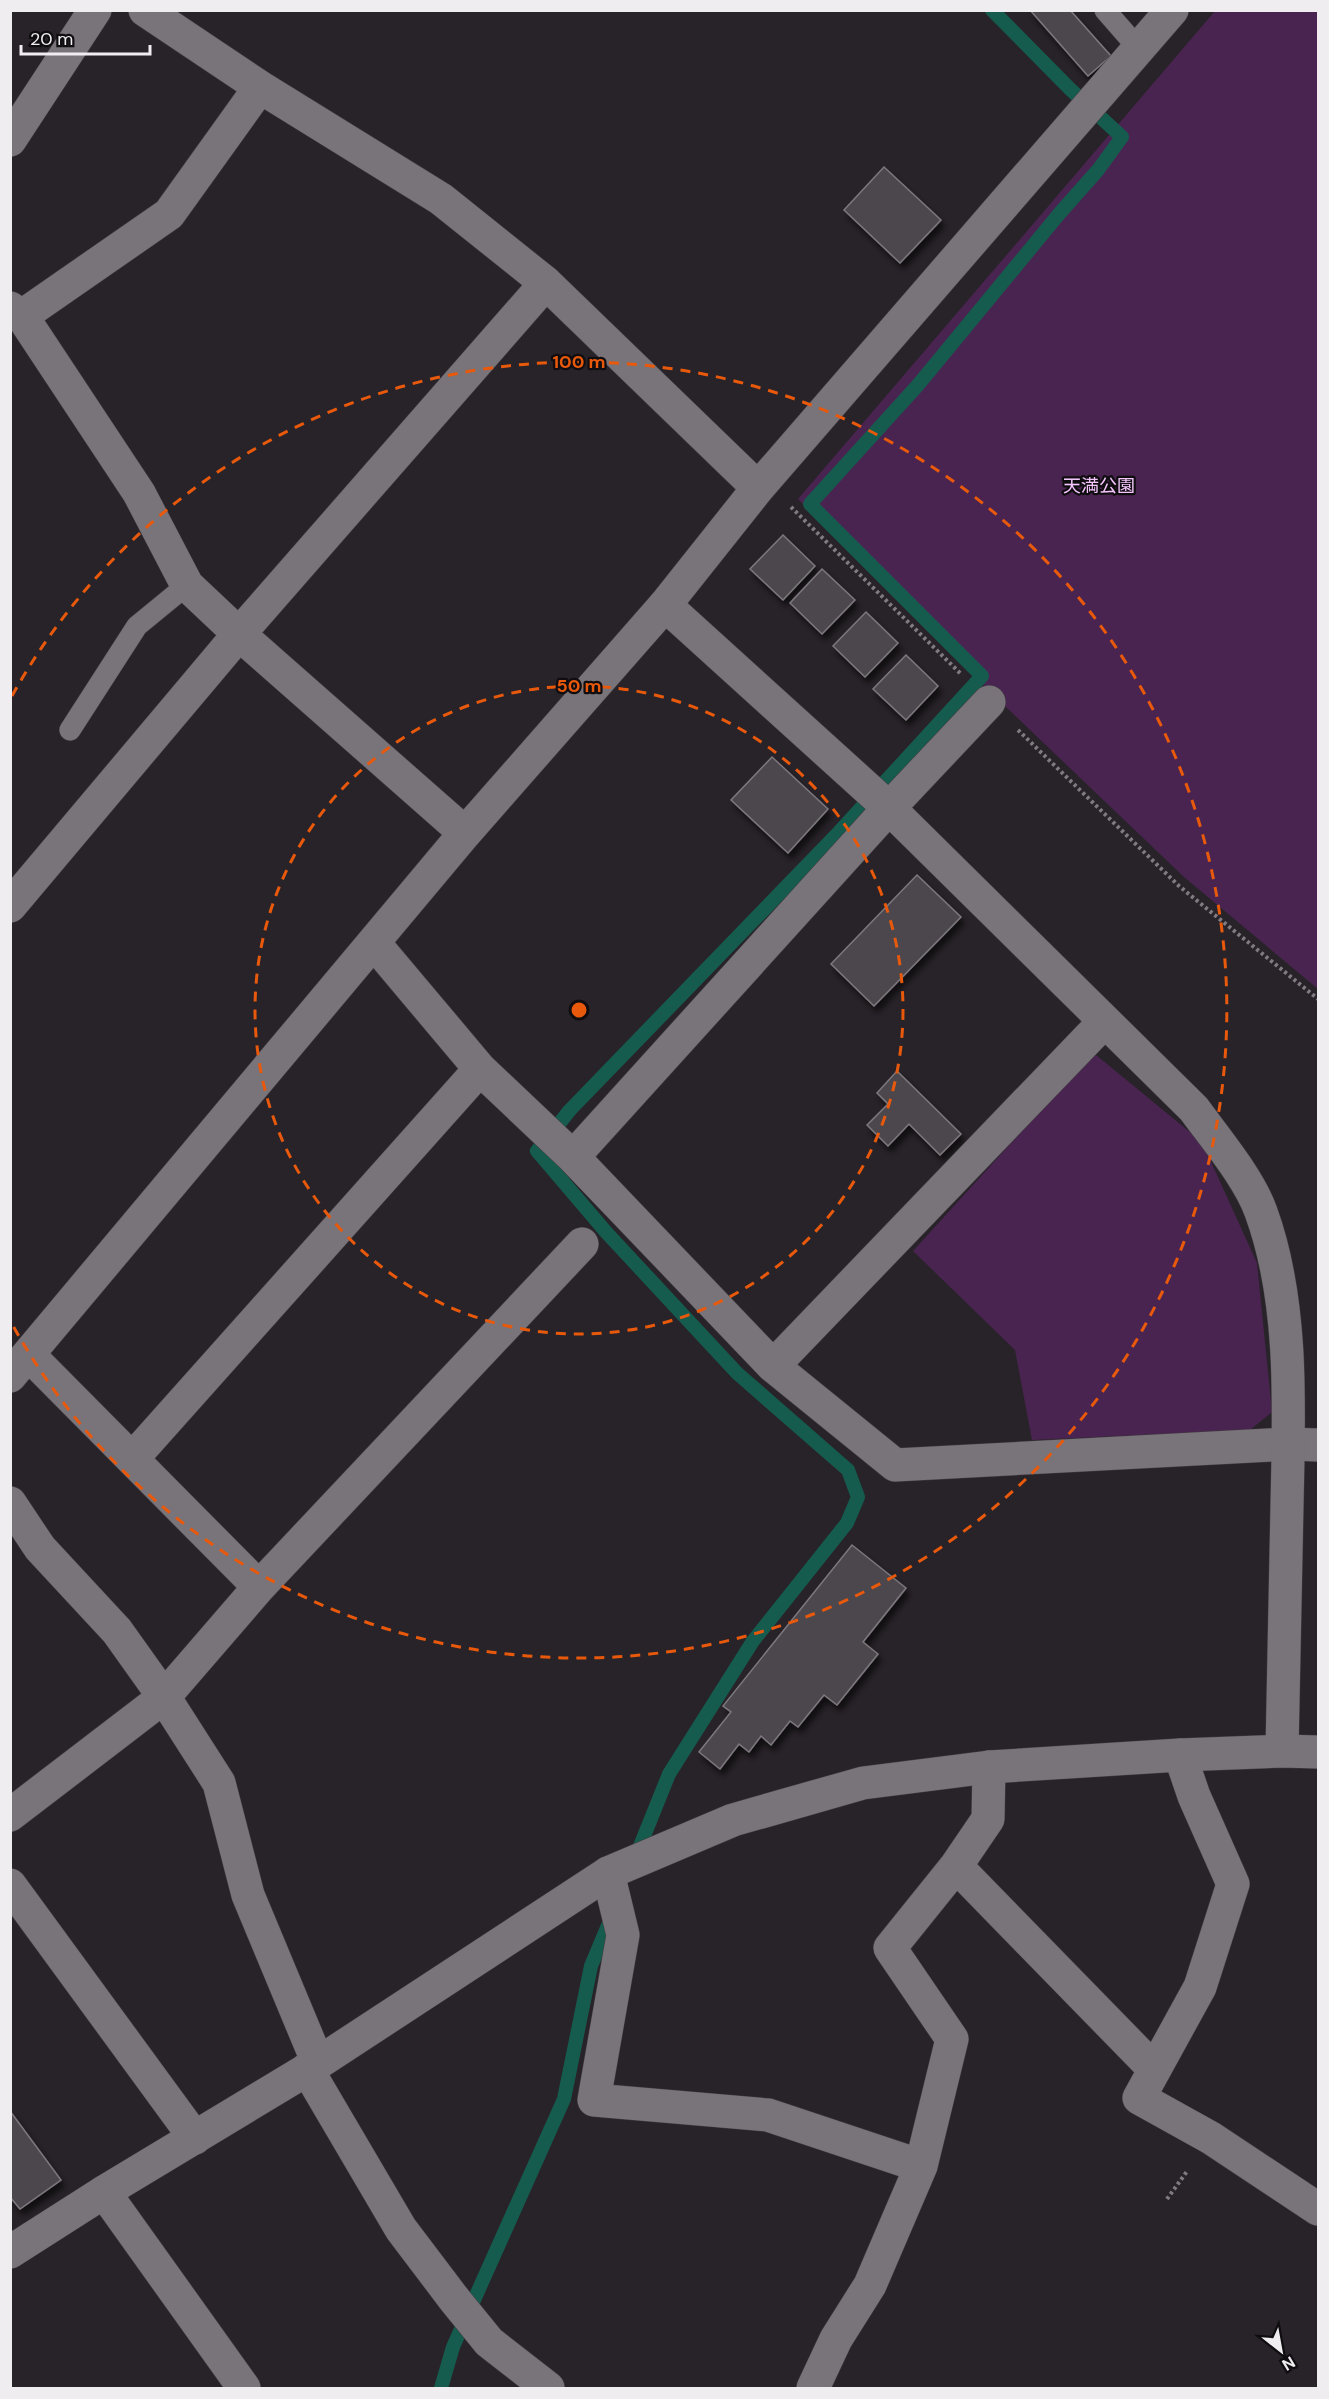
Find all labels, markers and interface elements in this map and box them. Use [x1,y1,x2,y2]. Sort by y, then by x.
scale bar [21,18,150,56]
text: 20 m [30,27,73,51]
text: 100 m [552,350,606,374]
park label: 天満公園 [1063,474,1135,498]
text: 50 m [556,674,602,698]
centre of rings [569,1000,589,1020]
north arrow [1251,2321,1311,2381]
text: N [1278,2351,1299,2375]

